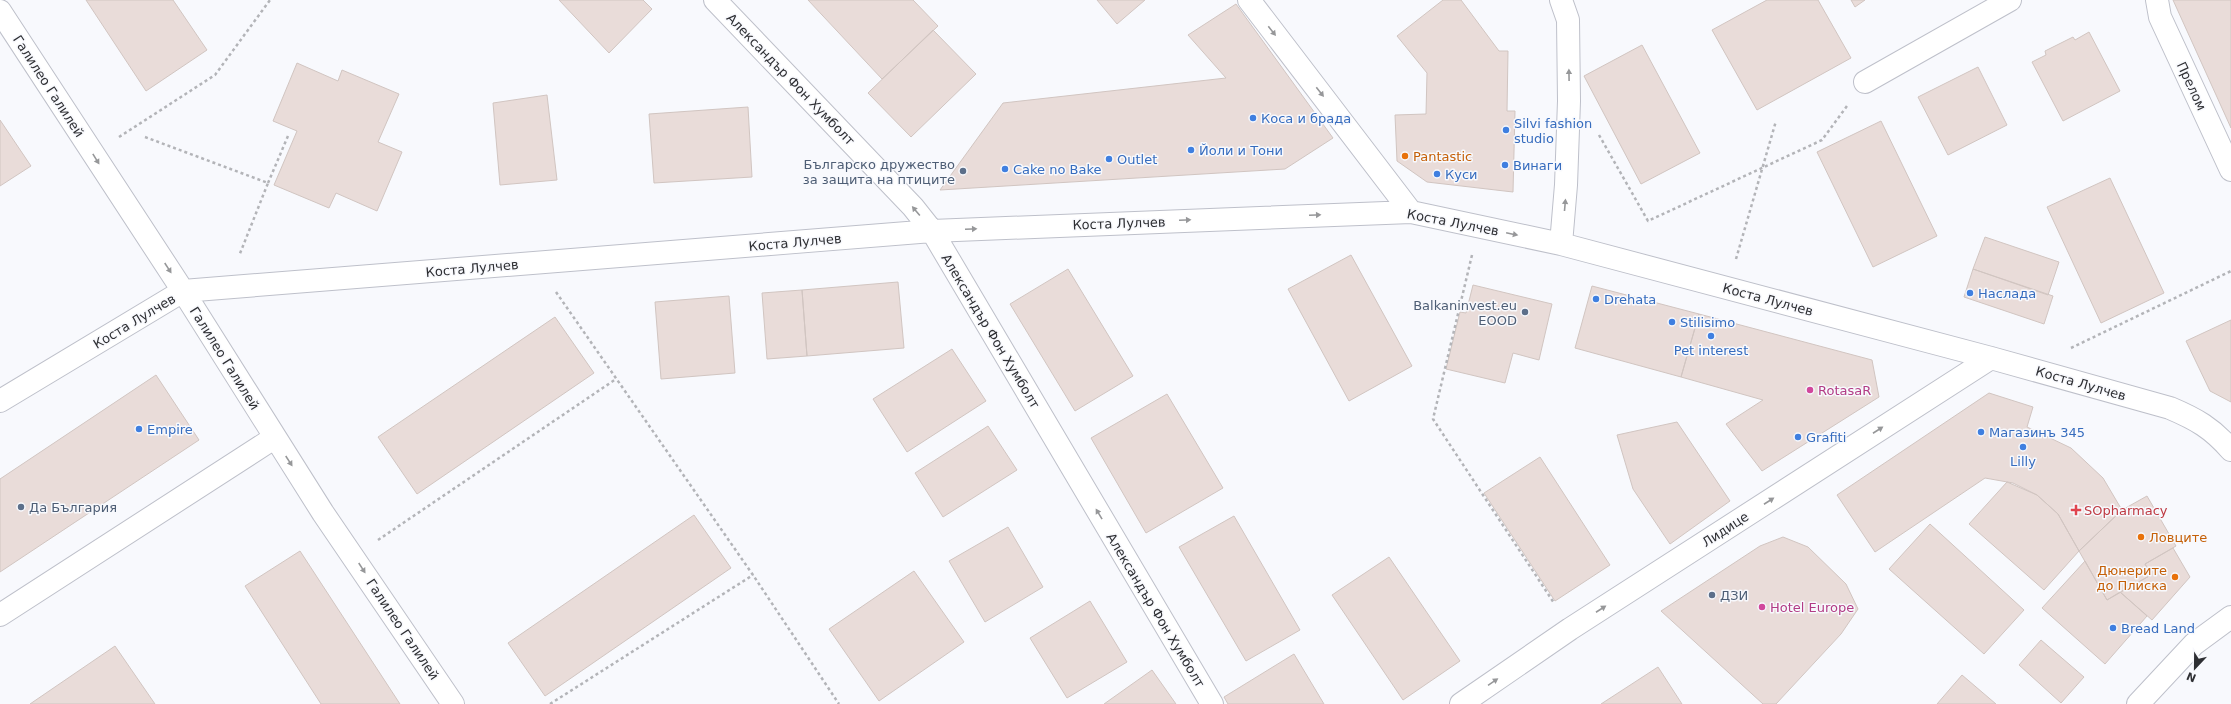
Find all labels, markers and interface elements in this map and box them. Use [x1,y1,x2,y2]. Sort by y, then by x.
street label: Александър Фон Хумболт [724,10,858,149]
one-way arrow [1268,25,1277,36]
street label: Галилео Галилей [10,33,87,140]
street label: Прелом [2174,59,2209,113]
one-way arrow [1565,69,1572,81]
one-way arrow [1316,87,1324,98]
place label: Коса и брада [1261,111,1351,126]
marker: Коса и брада [1248,113,1258,123]
place label: Silvi fashion studio [1514,116,1592,146]
marker: Silvi fashion studio [1501,125,1511,135]
place label: Йоли и Тони [1199,143,1283,158]
marker: Йоли и Тони [1186,145,1196,155]
place label: Pantastic [1413,149,1472,164]
marker: Pantastic [1400,151,1410,161]
place label: Outlet [1117,152,1157,167]
one-way arrow [93,153,100,165]
marker: Outlet [1104,154,1114,164]
place label: Българско дружество за защита на птиците [803,157,955,187]
place label: Винаги [1513,158,1562,173]
marker: Винаги [1500,160,1510,170]
place label: Cake no Bake [1013,162,1102,177]
marker: Cake no Bake [1000,164,1010,174]
marker: Българско дружество за защита на птиците [958,166,968,176]
place label: Куси [1445,167,1478,182]
marker: Куси [1432,169,1442,179]
one-way arrow [1561,199,1568,211]
one-way arrow [912,206,921,217]
street label: Коста Лулчев [1406,206,1500,239]
one-way arrow [1309,212,1322,218]
street label: Коста Лулчев [1072,214,1166,233]
one-way arrow [1179,217,1192,223]
one-way arrow [965,226,977,233]
street label: Коста Лулчев [748,231,842,254]
one-way arrow [1506,231,1519,237]
street label: Александър Фон Хумболт [938,251,1043,411]
street label: Коста Лулчев [425,257,519,280]
one-way arrow [164,263,172,273]
street label: Коста Лулчев [1721,280,1815,319]
place label: Наслада [1978,286,2036,301]
marker: Наслада [1965,288,1975,298]
street label: Коста Лулчев [90,291,178,352]
place label: Drehata [1604,292,1656,307]
marker: Drehata [1591,294,1601,304]
place label: Balkaninvest.eu EOOD [1413,298,1517,328]
street label: Галилео Галилей [187,304,262,412]
marker: Balkaninvest.eu EOOD [1520,307,1530,317]
place label: Stilisimo [1680,315,1735,330]
marker: Stilisimo [1667,317,1677,327]
marker: Pet interest [1706,331,1716,341]
place label: Pet interest [1674,343,1748,358]
street label: Коста Лулчев [2034,363,2128,404]
place label: RotasaR [1818,383,1871,398]
marker: RotasaR [1805,385,1815,395]
place label: Empire [147,422,193,437]
marker: Empire [134,424,144,434]
place label: Магазинъ 345 [1989,425,2085,440]
one-way arrow [1873,426,1883,434]
marker: Магазинъ 345 [1976,427,1986,437]
place label: Grafiti [1806,430,1846,445]
marker: Grafiti [1793,432,1803,442]
marker: Lilly [2018,442,2028,452]
place label: Lilly [2010,454,2036,469]
one-way arrow [285,456,293,466]
one-way arrow [1763,497,1775,504]
place label: Да България [29,500,117,515]
marker: Да България [16,502,26,512]
place label: SOpharmacy [2084,503,2168,518]
marker: SOpharmacy [2071,505,2081,515]
one-way arrow [1096,508,1103,520]
street label: Лидице [1699,509,1751,550]
street label: Александър Фон Хумболт [1103,530,1208,690]
place label: Ловците [2149,530,2207,545]
marker: Ловците [2136,532,2146,542]
one-way arrow [358,563,366,574]
place label: Дюнерите до Плиска [2096,563,2167,593]
marker: Дюнерите до Плиска [2170,572,2180,582]
street label: Галилео Галилей [363,576,442,683]
place label: ДЗИ [1720,588,1748,603]
marker: ДЗИ [1707,590,1717,600]
place label: Hotel Europe [1770,600,1854,615]
marker: Hotel Europe [1757,602,1767,612]
one-way arrow [1596,605,1606,613]
place label: Bread Land [2121,621,2195,636]
marker: Bread Land [2108,623,2118,633]
north arrow [2175,648,2215,688]
text: N [2185,669,2198,685]
one-way arrow [1488,678,1498,686]

